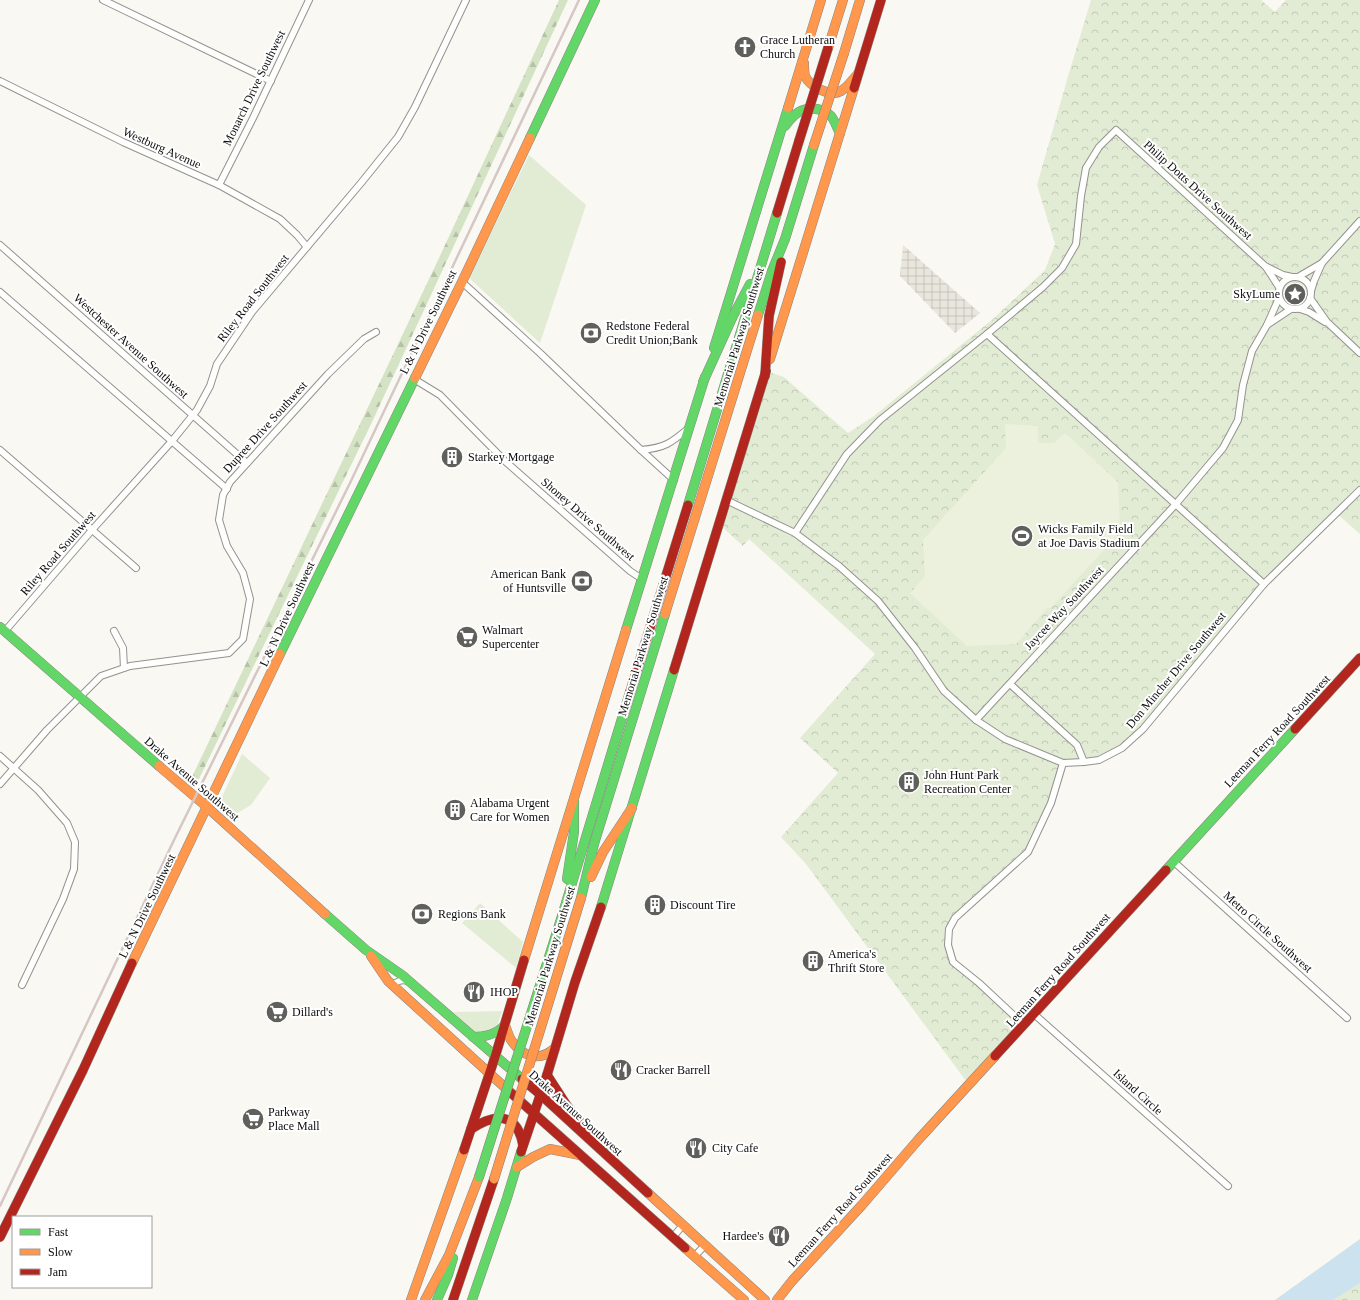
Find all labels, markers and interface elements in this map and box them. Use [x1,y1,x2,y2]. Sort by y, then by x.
street label: Monarch Drive Southwest [220,27,288,148]
place label: Grace Lutheran Church [760,33,835,61]
church icon: Grace Lutheran Church [732,34,758,60]
street label: Westburg Avenue [121,124,203,172]
street label: Philip Dotts Drive Southwest [1141,138,1256,243]
street label: Riley Road Southwest [214,251,292,345]
street label: Memorial Parkway Southwest [711,265,767,409]
street label: L & N Drive Southwest [397,267,460,376]
place icon: SkyLume [1282,281,1308,307]
place label: SkyLume [1233,287,1280,301]
street label: Westchester Avenue Southwest [71,291,192,402]
place label: Redstone Federal Credit Union;Bank [606,319,698,347]
bank icon: Redstone Federal Credit Union;Bank [578,320,604,346]
street label: Dupree Drive Southwest [220,378,310,476]
building icon: Starkey Mortgage [439,444,465,470]
place label: Starkey Mortgage [468,450,554,464]
street label: Shoney Drive Southwest [538,475,638,564]
street label: Riley Road Southwest [18,507,99,598]
place label: Wicks Family Field at Joe Davis Stadium [1038,522,1140,550]
sports icon: Wicks Family Field at Joe Davis Stadium [1009,523,1035,549]
street label: L & N Drive Southwest [257,559,318,669]
street label: Jaycee Way Southwest [1022,563,1107,653]
place label: American Bank of Huntsville [490,567,566,595]
bank icon: American Bank of Huntsville [569,568,595,594]
street label: Memorial Parkway Southwest [615,574,671,718]
street label: Don Mincher Drive Southwest [1123,608,1229,731]
place label: Walmart Supercenter [482,623,539,651]
supermarket icon: Walmart Supercenter [454,624,480,650]
street label: Leeman Ferry Road Southwest [1221,671,1333,790]
street label: Drake Avenue Southwest [142,734,243,824]
place label: John Hunt Park Recreation Center [924,768,1011,796]
building icon: John Hunt Park Recreation Center [896,769,922,795]
place label: Alabama Urgent Care for Women [470,796,550,824]
building icon: Alabama Urgent Care for Women [442,797,468,823]
street label: L & N Drive Southwest [116,851,179,960]
street label: Memorial Parkway Southwest [522,884,578,1028]
street label: Metro Circle Southwest [1221,888,1316,976]
building icon: Discount Tire [642,892,668,918]
place label: Discount Tire [670,898,736,912]
bank icon: Regions Bank [409,901,435,927]
place label: Regions Bank [438,907,506,921]
street label: Leeman Ferry Road Southwest [1003,909,1113,1030]
place label: America's Thrift Store [828,947,884,975]
building icon: America's Thrift Store [800,948,826,974]
restaurant icon: IHOP [461,979,487,1005]
place label: IHOP [490,985,518,999]
supermarket icon: Dillard's [264,999,290,1025]
place label: Dillard's [292,1005,333,1019]
restaurant icon: Cracker Barrell [608,1057,634,1083]
place label: Cracker Barrell [636,1063,711,1077]
street label: Island Circle [1110,1066,1166,1118]
street label: Drake Avenue Southwest [526,1067,626,1159]
place label: Parkway Place Mall [268,1105,320,1133]
supermarket icon: Parkway Place Mall [240,1106,266,1132]
restaurant icon: City Cafe [683,1135,709,1161]
place label: City Cafe [712,1141,758,1155]
street label: Leeman Ferry Road Southwest [785,1149,895,1270]
legend [12,1216,152,1288]
restaurant icon: Hardee's [766,1223,792,1249]
text: Fast [48,1225,69,1239]
place label: Hardee's [723,1229,764,1243]
text: Slow [48,1245,73,1259]
text: Jam [48,1265,68,1279]

